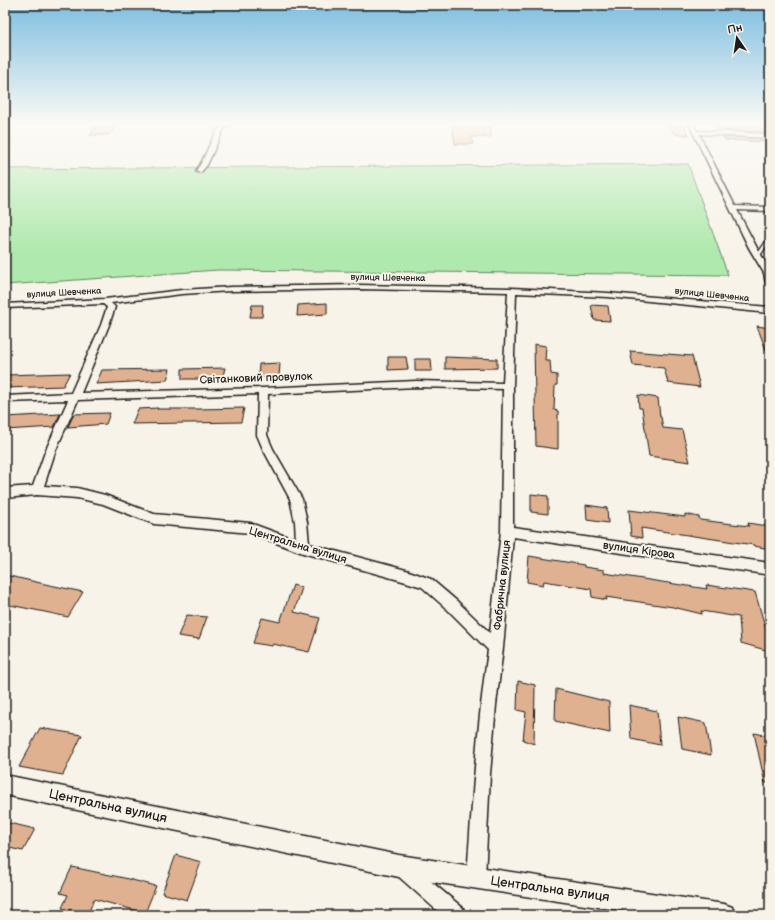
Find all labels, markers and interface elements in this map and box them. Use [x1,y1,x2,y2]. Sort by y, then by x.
north arrow [717,18,757,58]
text: Пн [726,21,743,37]
street label: вулиця Шевченка [350,272,426,284]
street label: вулиця Шевченка [26,286,102,300]
street label: вулиця Шевченка [674,286,750,304]
street label: Світанковий провулок [199,370,313,386]
street label: Центральна вулиця [247,524,349,566]
street label: вулиця Кірова [602,538,676,562]
street label: Фабрична вулиця [491,539,513,631]
street label: Центральна вулиця [48,786,168,826]
street label: Центральна вулиця [489,873,611,905]

